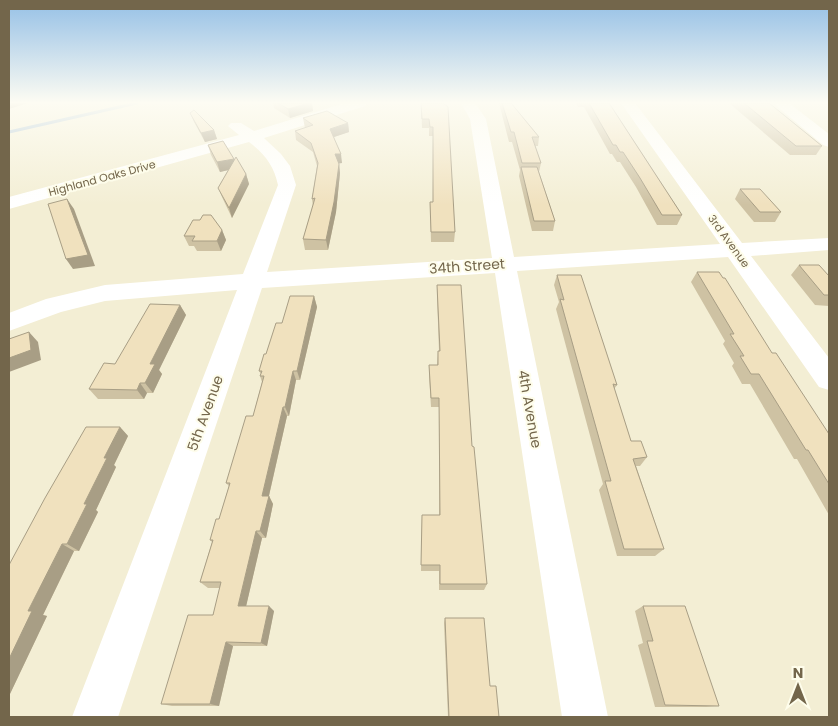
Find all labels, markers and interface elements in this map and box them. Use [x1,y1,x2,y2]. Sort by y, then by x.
street label: Highland Oaks Drive [47,156,158,200]
street label: 3rd Avenue [704,211,754,271]
street label: 34th Street [428,253,506,279]
street label: 4th Avenue [513,368,547,450]
street label: 5th Avenue [182,372,228,454]
north arrow [773,661,823,711]
text: N [793,663,803,683]

